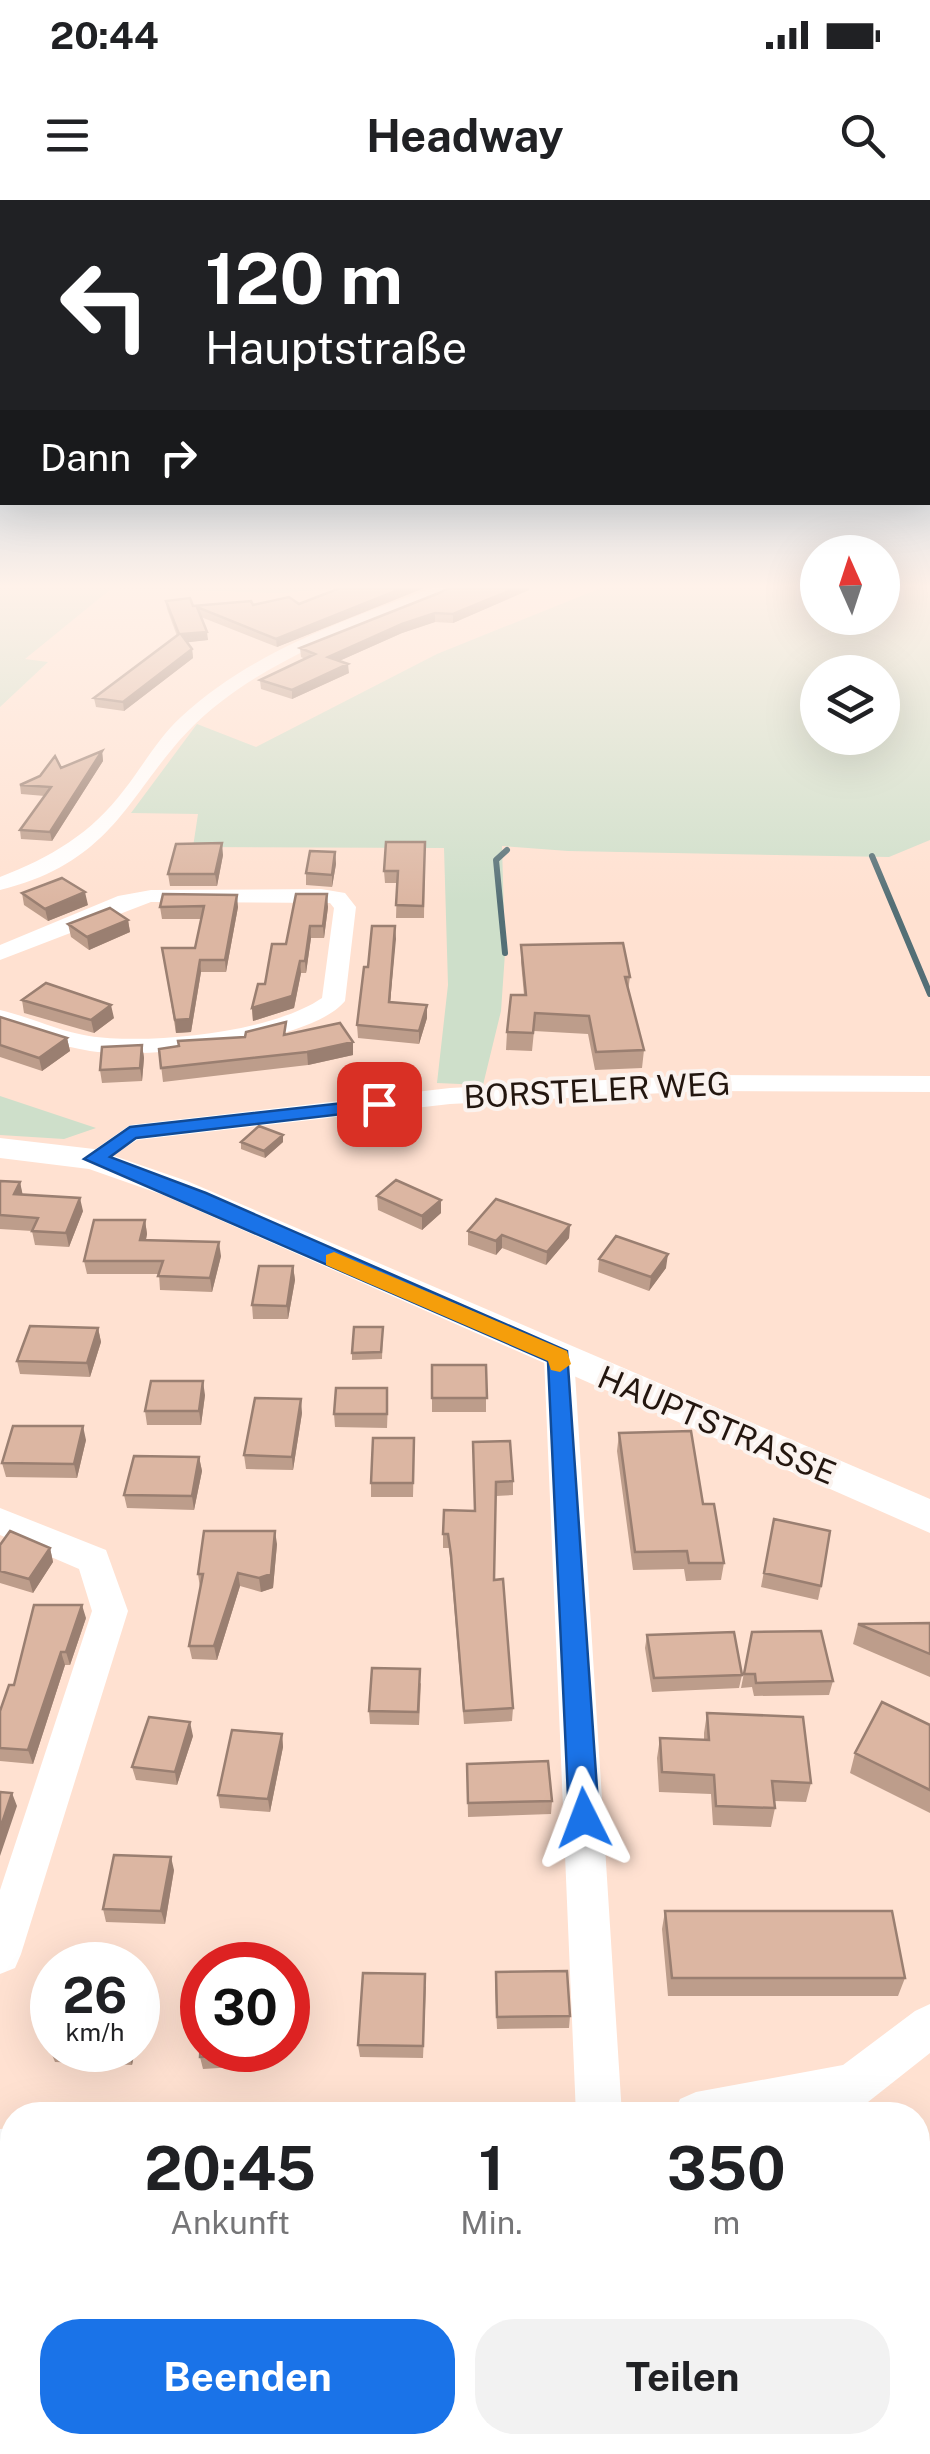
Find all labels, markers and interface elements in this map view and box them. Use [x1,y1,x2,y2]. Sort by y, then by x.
text: 20:44 [50,13,159,58]
icon: menu [40,108,95,163]
icon: search [835,108,890,163]
text: Headway [366,109,564,162]
text: 120 m [205,237,403,320]
icon: left [40,240,170,370]
text: Hauptstraße [205,321,467,374]
icon: right [151,430,206,485]
text: Dann [40,435,131,480]
north arrow [800,535,900,635]
map controls [800,535,900,755]
button: layers [800,655,900,755]
pin [337,1062,422,1147]
street label: BORSTELER WEG [463,1065,731,1115]
icon: arrive [352,1077,407,1132]
street label: HAUPTSTRASSE [593,1358,841,1492]
position arrow [532,1766,636,1870]
speed limit sign: 30 [180,1942,310,2072]
text: 26 [63,1965,127,2024]
text: km/h [66,2017,124,2047]
text: 20:45 [144,2133,316,2204]
text: 1 [479,2133,504,2204]
text: 350 [667,2133,786,2204]
text: Ankunft [170,2204,290,2241]
text: Min. [460,2204,522,2241]
text: m [712,2204,740,2241]
button: Beenden [40,2319,455,2434]
button: Teilen [475,2319,890,2434]

